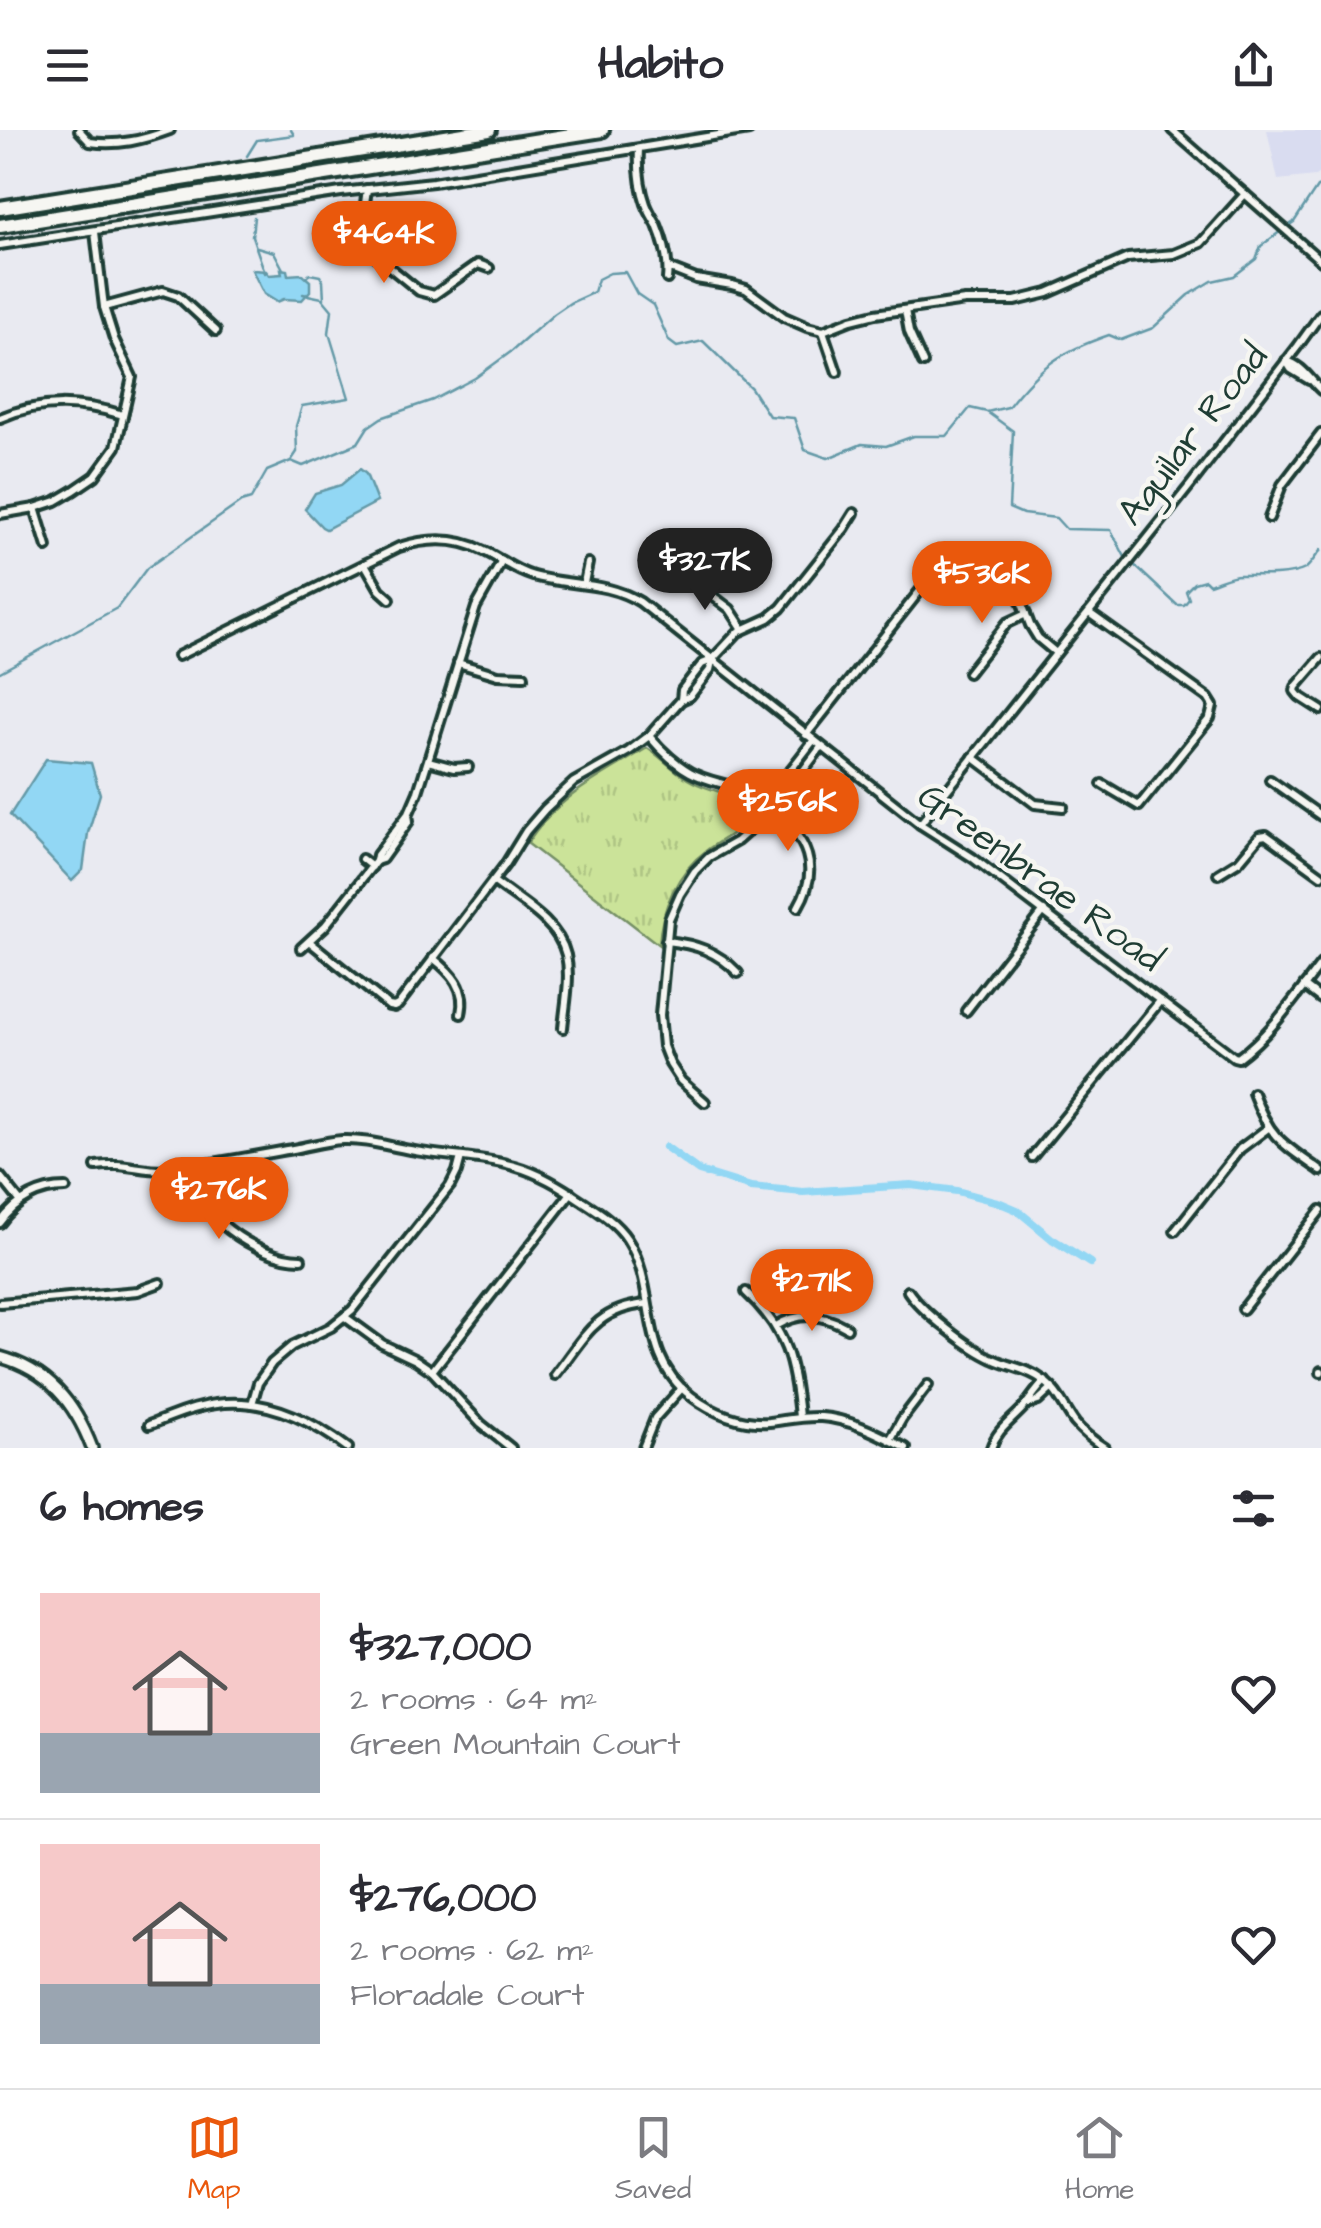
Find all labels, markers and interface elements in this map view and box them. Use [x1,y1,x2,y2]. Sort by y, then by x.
text: Habito [598,34,723,96]
icon: menu [40,38,95,93]
icon: share [1226,38,1281,93]
pin: $464K [314,201,454,286]
text: $464K [334,211,434,256]
street label: Aguilar Road [1105,333,1281,537]
pin: $327K [635,528,775,613]
text: $327K [659,538,751,583]
pin: $536K [912,541,1052,626]
text: $536K [934,551,1030,596]
pin: $256K [718,769,858,854]
street label: Greenbrae Road [907,771,1173,985]
text: $256K [739,779,837,824]
pin: $276K [149,1157,289,1242]
text: $276K [171,1167,267,1212]
pin: $271K [742,1249,882,1334]
text: $271K [772,1259,852,1304]
text: 6 homes [40,1479,204,1537]
icon: filters [1226,1481,1281,1536]
text: $327,000 [350,1619,532,1677]
icon: home [120,1633,240,1753]
icon: heart [1226,1666,1281,1721]
text: 2 rooms · 64 m² [350,1677,597,1722]
text: Green Mountain Court [350,1722,680,1767]
text: $276,000 [350,1870,537,1928]
icon: home [120,1884,240,2004]
icon: heart [1226,1917,1281,1972]
text: 2 rooms · 62 m² [350,1928,594,1973]
text: Floradale Court [350,1973,584,2018]
tab: Map [187,2110,242,2209]
tab: Saved [615,2110,691,2209]
tab: Home [1065,2110,1134,2209]

